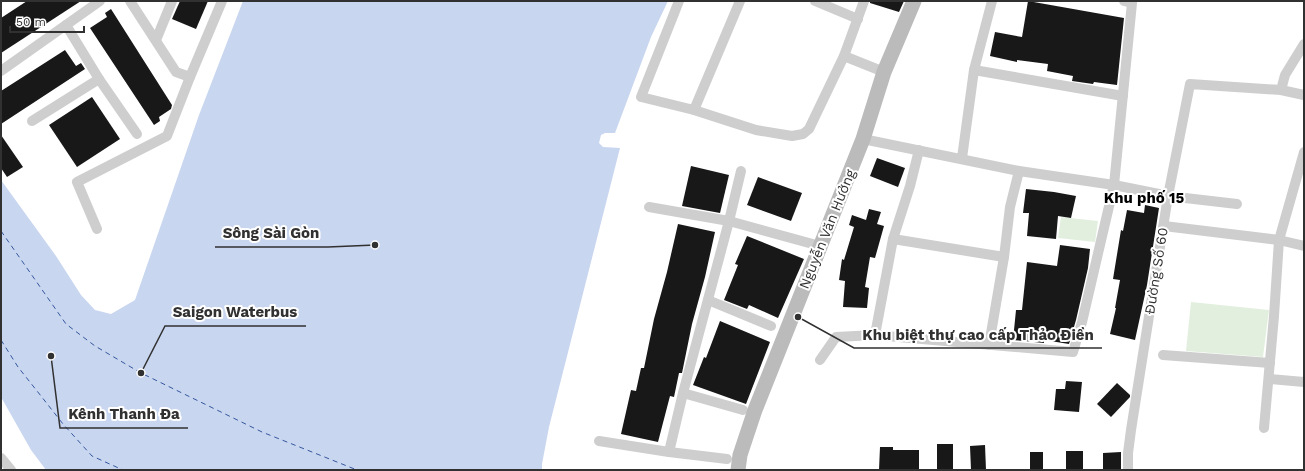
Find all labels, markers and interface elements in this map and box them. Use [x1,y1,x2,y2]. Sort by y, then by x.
scale bar [10,8,84,34]
text: 50 m [16,15,46,29]
street label: Nguyễn Văn Hưởng [796,166,858,291]
district label: Khu phố 15 [1104,189,1184,207]
callout: Sông Sài Gòn [215,220,328,247]
text: Sông Sài Gòn [223,224,319,242]
street label: Đường Số 60 [1141,226,1171,316]
callout: Saigon Waterbus [165,299,306,326]
text: Saigon Waterbus [173,303,297,321]
callout: Khu biệt thự cao cấp Thảo Điền [854,321,1102,348]
text: Khu biệt thự cao cấp Thảo Điền [862,326,1094,344]
callout: Kênh Thanh Đa [60,401,188,428]
text: Kênh Thanh Đa [68,405,180,423]

